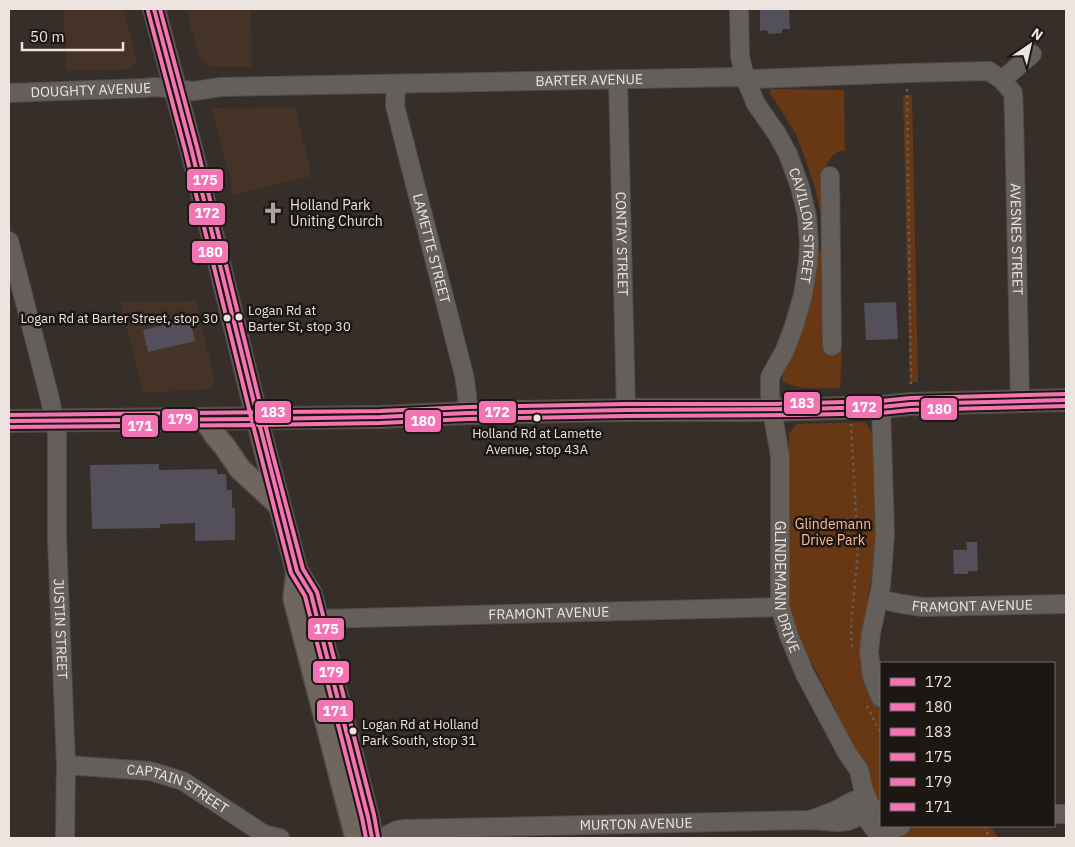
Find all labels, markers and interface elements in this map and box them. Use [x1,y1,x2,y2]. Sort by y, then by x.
scale bar [22,20,124,52]
north arrow [1005,20,1055,70]
text: N [1028,24,1047,45]
text: 50 m [30,27,65,46]
street label: BARTER AVENUE [535,70,643,90]
street label: DOUGHTY AVENUE [30,78,152,101]
street label: CAVILLON STREET [785,165,818,285]
line badge: 175 [186,168,224,192]
text: 175 [192,171,218,189]
street label: AVESNES STREET [1006,183,1027,295]
street label: LAMETTE STREET [409,191,454,305]
street label: CONTAY STREET [612,191,632,296]
place label: Holland Park Uniting Church [290,196,383,230]
church icon: Holland Park Uniting Church [260,200,286,226]
line badge: 172 [188,202,226,226]
text: 172 [194,204,220,222]
line badge: 180 [191,240,229,264]
text: 180 [197,243,223,261]
place label: Logan Rd at Barter St, stop 30 [248,302,351,335]
place label: Logan Rd at Barter Street, stop 30 [21,310,218,327]
marker: Logan Rd at Barter St, stop 30 [234,312,244,322]
marker: Logan Rd at Barter Street, stop 30 [222,313,232,323]
line badge: 183 [783,391,821,415]
text: 183 [789,394,815,412]
line badge: 172 [845,395,883,419]
line badge: 180 [920,397,958,421]
text: 172 [851,398,877,416]
line badge: 183 [254,400,292,424]
line badge: 172 [478,400,517,424]
text: 180 [926,400,952,418]
text: 183 [260,403,286,421]
text: 172 [484,403,510,421]
line badge: 179 [161,408,199,432]
line badge: 180 [404,409,442,433]
text: 179 [167,410,193,428]
text: 180 [410,412,436,430]
marker: Holland Rd at Lamette Avenue, stop 43A [532,413,542,423]
line badge: 171 [121,414,159,438]
text: 171 [127,417,153,435]
place label: Holland Rd at Lamette Avenue, stop 43A [472,425,602,458]
park label: Glindemann Drive Park [795,515,871,549]
street label: GLINDEMANN DRIVE [771,521,804,655]
street label: JUSTIN STREET [50,578,72,680]
street label: FRAMONT AVENUE [911,596,1033,616]
street label: FRAMONT AVENUE [488,602,610,624]
line badge: 175 [307,617,345,641]
text: 175 [313,620,339,638]
line badge: 179 [312,660,350,684]
legend [880,662,1055,827]
text: 179 [318,663,344,681]
text: 172 [925,672,952,691]
text: 180 [925,697,952,716]
line badge: 171 [316,699,354,723]
text: 171 [322,702,348,720]
place label: Logan Rd at Holland Park South, stop 31 [362,716,479,749]
text: 183 [925,722,952,741]
marker: Logan Rd at Holland Park South, stop 31 [348,726,358,736]
text: 175 [925,747,952,766]
street label: CAPTAIN STREET [126,760,232,817]
text: 179 [925,772,952,791]
text: 171 [925,797,952,816]
street label: MURTON AVENUE [579,814,693,834]

